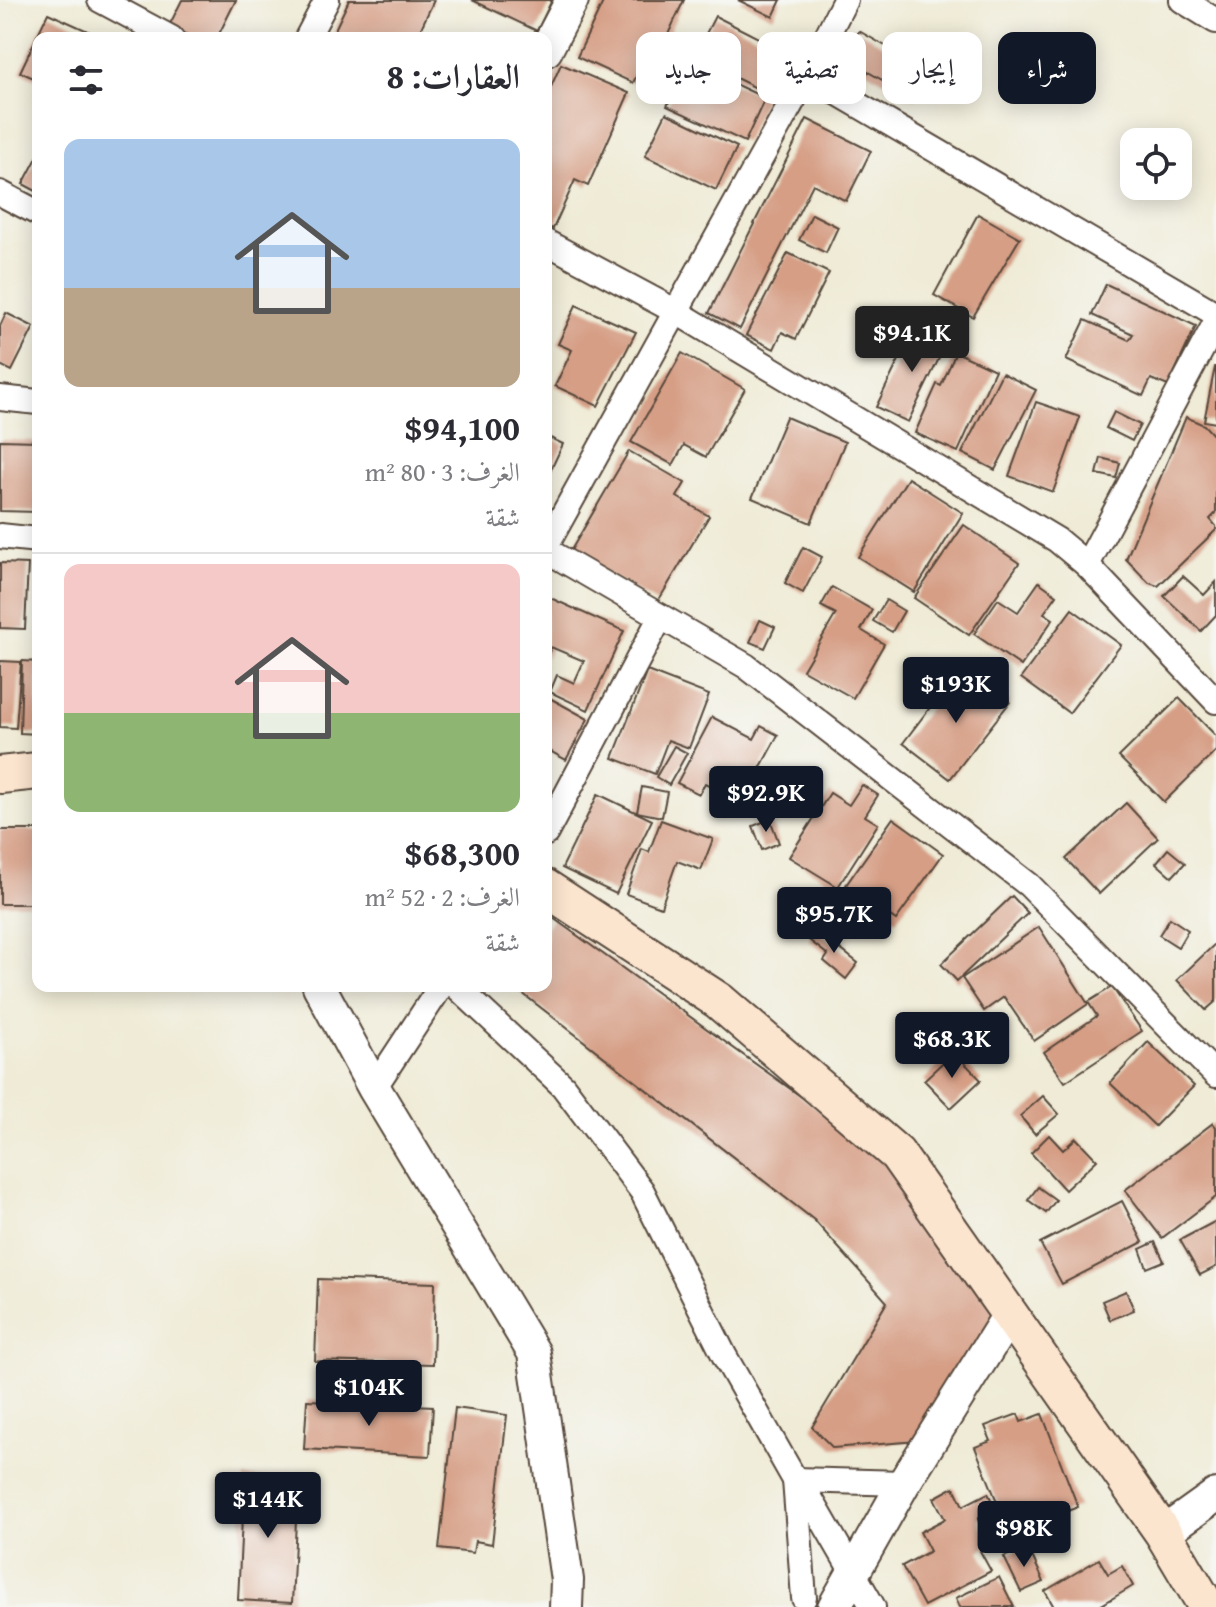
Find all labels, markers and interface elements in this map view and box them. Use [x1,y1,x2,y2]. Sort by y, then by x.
chip: جديد [636,32,741,104]
chip: تصفية [757,32,866,104]
chip: إيجار [882,32,982,104]
chip: شراء [998,32,1096,104]
text: العقارات: 8 [386,51,520,100]
icon: filters [64,58,108,102]
map controls [1120,128,1192,200]
button: locate [1120,128,1192,200]
icon: home [220,191,364,335]
pin: $94.1K [847,306,977,374]
text: $94.1K [873,312,951,351]
text: $94,100 [405,403,520,452]
text: الغرف: 3 · 80 m² [365,452,520,491]
text: شقة [486,497,520,536]
icon: home [220,616,364,760]
pin: $193K [900,657,1012,725]
text: $193K [921,663,991,702]
pin: $92.9K [701,766,831,834]
text: $92.9K [727,772,805,811]
text: $68,300 [405,828,520,877]
text: الغرف: 2 · 52 m² [365,877,520,916]
pin: $95.7K [769,887,899,955]
text: $95.7K [795,893,873,932]
text: شقة [486,922,520,961]
pin: $68.3K [887,1012,1017,1080]
text: $68.3K [913,1018,991,1057]
pin: $104K [313,1360,425,1428]
text: $104K [334,1366,404,1405]
pin: $144K [212,1472,324,1540]
text: $144K [233,1478,303,1517]
pin: $98K [977,1501,1071,1569]
text: $98K [996,1507,1052,1546]

